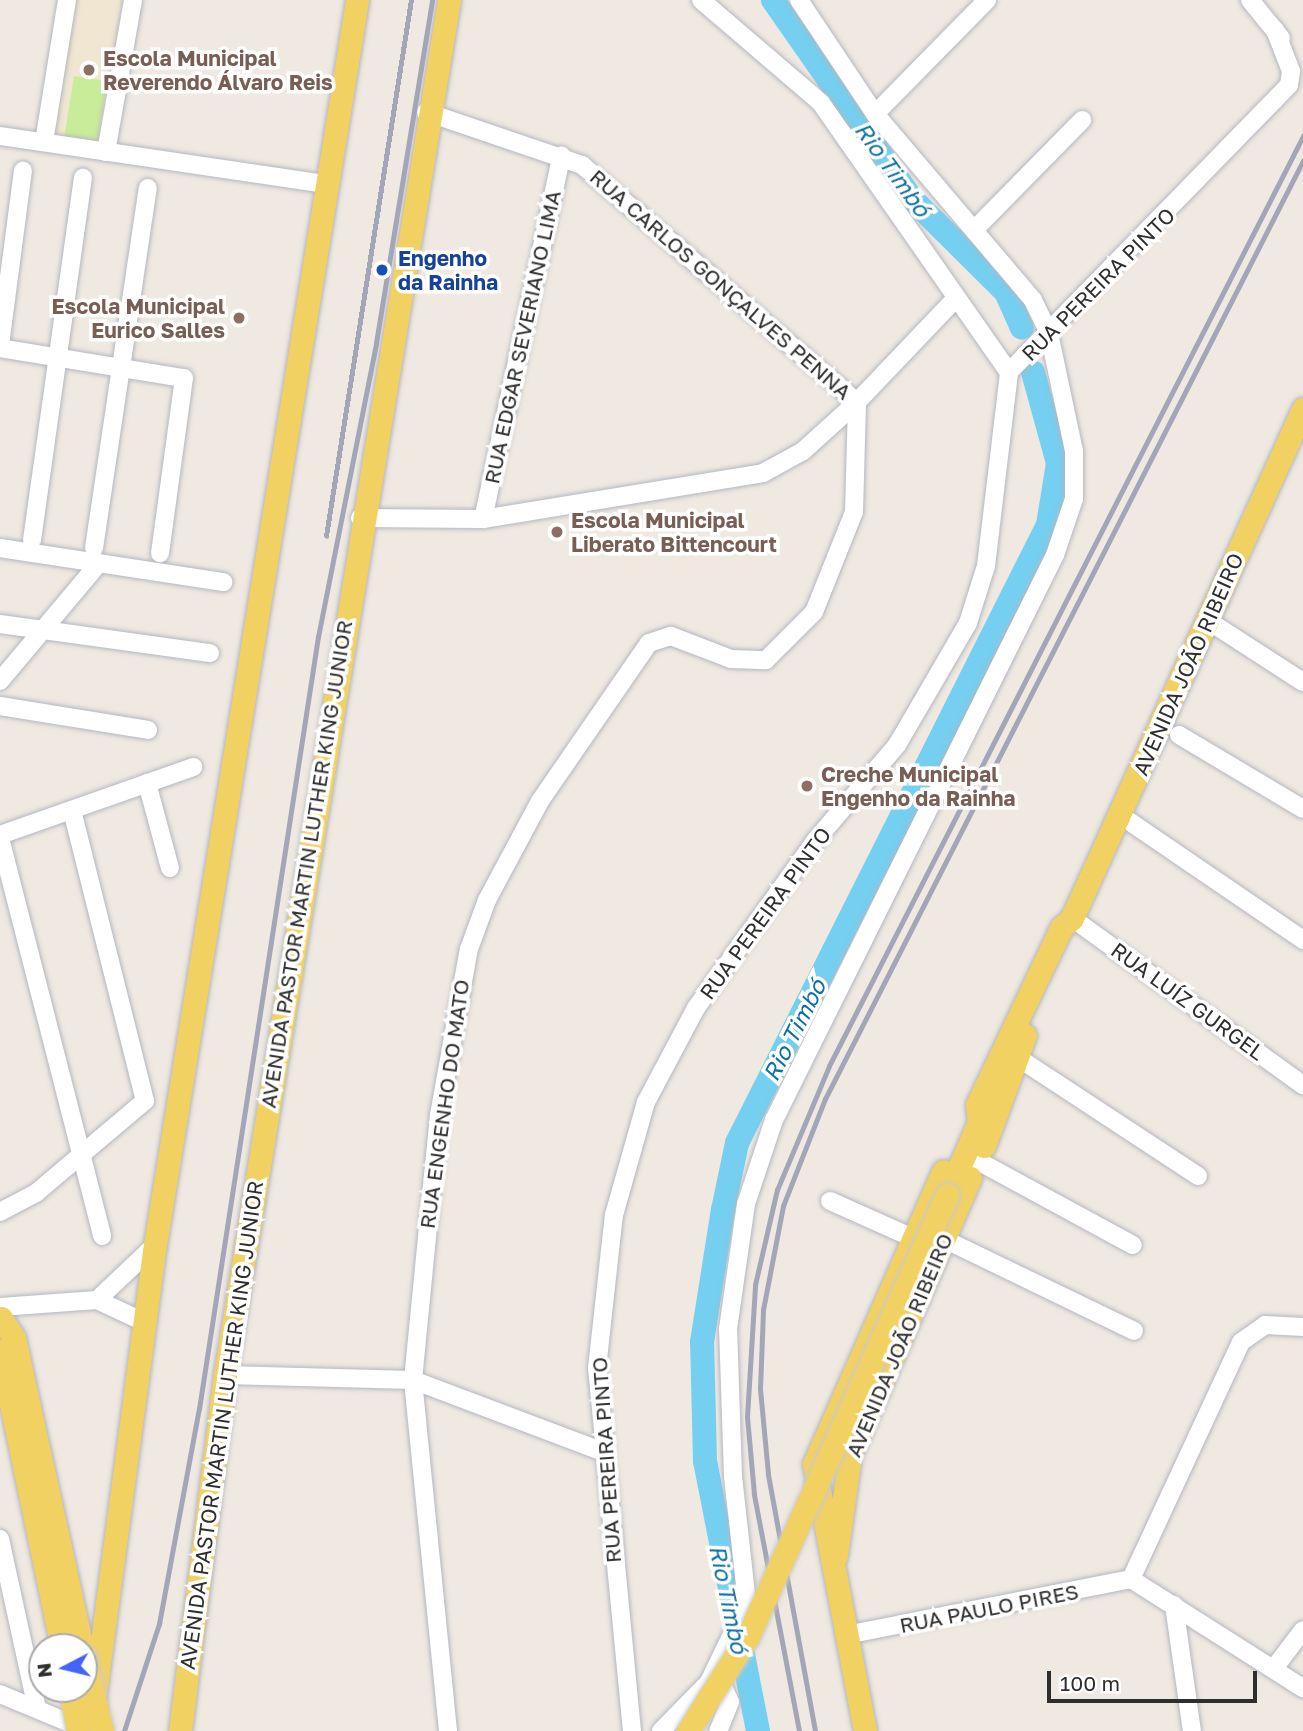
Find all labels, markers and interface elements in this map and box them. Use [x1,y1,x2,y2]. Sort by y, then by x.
place label: Escola Municipal Reverendo Álvaro Reis [103,45,333,95]
marker: Escola Municipal Reverendo Álvaro Reis [81,62,97,78]
water label: Rio Timbó [849,116,937,222]
street label: RUA CARLOS GONÇALVES PENNA [585,164,857,404]
street label: RUA EDGAR SEVERIANO LIMA [479,188,565,486]
street label: RUA PEREIRA PINTO [1016,202,1180,366]
place label: Engenho da Rainha [398,245,498,295]
marker: Engenho da Rainha [372,260,392,280]
place label: Escola Municipal Eurico Salles [51,293,225,343]
marker: Escola Municipal Eurico Salles [231,310,247,326]
place label: Escola Municipal Liberato Bittencourt [571,507,777,557]
marker: Escola Municipal Liberato Bittencourt [549,524,565,540]
street label: AVENIDA JOÃO RIBEIRO [1128,549,1248,779]
street label: AVENIDA PASTOR MARTIN LUTHER KING JUNIOR [255,618,357,1110]
place label: Creche Municipal Engenho da Rainha [821,761,1016,811]
marker: Creche Municipal Engenho da Rainha [799,778,815,794]
street label: RUA PEREIRA PINTO [694,822,836,1004]
street label: RUA LUÍZ GURGEL [1106,937,1270,1065]
water label: Rio Timbó [757,975,831,1085]
street label: RUA ENGENHO DO MATO [414,978,474,1230]
street label: AVENIDA PASTOR MARTIN LUTHER KING JUNIOR [174,1179,268,1671]
street label: AVENIDA JOÃO RIBEIRO [840,1229,958,1461]
street label: RUA PEREIRA PINTO [586,1356,626,1564]
water label: Rio Timbó [704,1542,754,1656]
street label: RUA PAULO PIRES [897,1578,1081,1638]
north arrow [28,1633,98,1703]
scale bar [1051,1658,1261,1702]
text: N [31,1662,56,1679]
text: 100 m [1060,1670,1120,1696]

